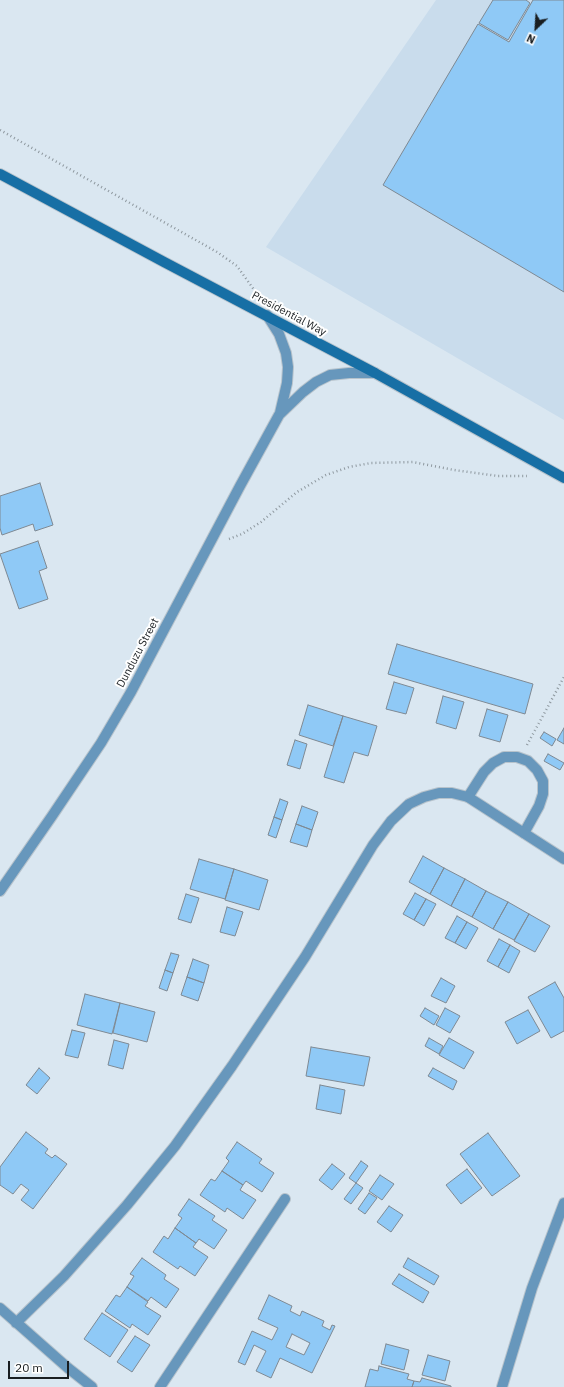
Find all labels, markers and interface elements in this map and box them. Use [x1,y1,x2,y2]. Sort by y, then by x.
north arrow [516,8,556,48]
text: N [524,31,537,47]
street label: Presidential Way [250,289,328,339]
street label: Dunduzu Street [114,616,162,690]
scale bar [10,1353,71,1379]
text: 20 m [15,1360,43,1375]

